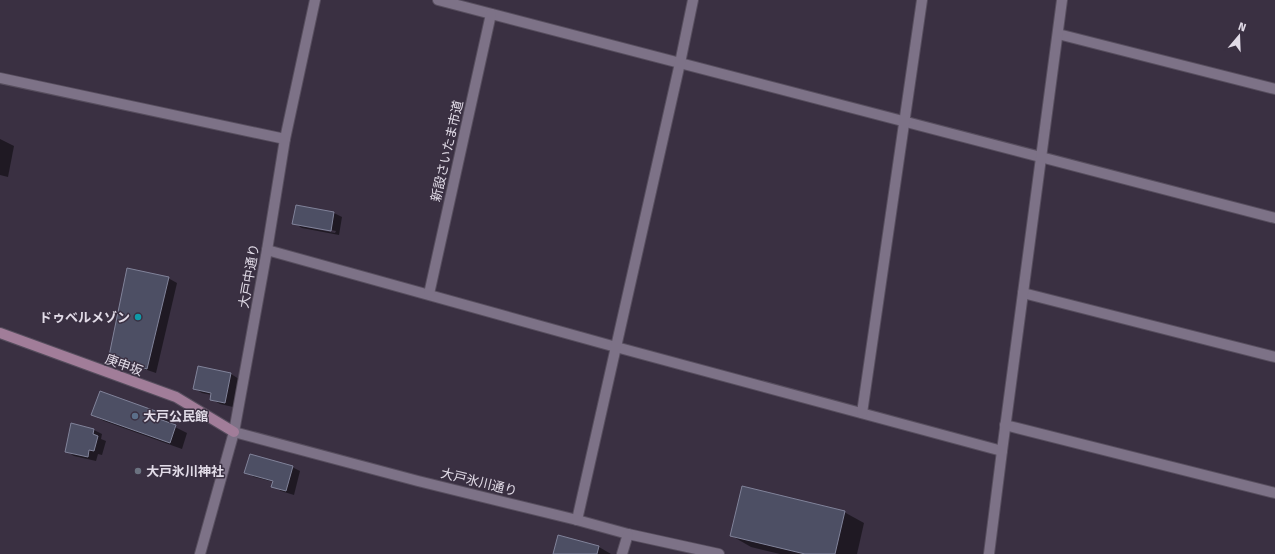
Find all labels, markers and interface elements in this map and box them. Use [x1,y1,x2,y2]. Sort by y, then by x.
north arrow [1219,16,1259,56]
text: N [1237,20,1248,34]
street label: 新設さいたま市道 [428,99,466,203]
street label: 大戸中通り [236,243,262,309]
place label: ドゥベルメゾン [39,310,130,325]
marker: ドゥベルメゾン [133,312,143,322]
street label: 庚申坂 [103,351,145,379]
place label: 大戸公民館 [143,409,208,424]
marker: 大戸公民館 [130,411,140,421]
place label: 大戸氷川神社 [146,464,224,479]
street label: 大戸氷川通り [439,465,519,499]
marker: 大戸氷川神社 [133,466,143,476]

